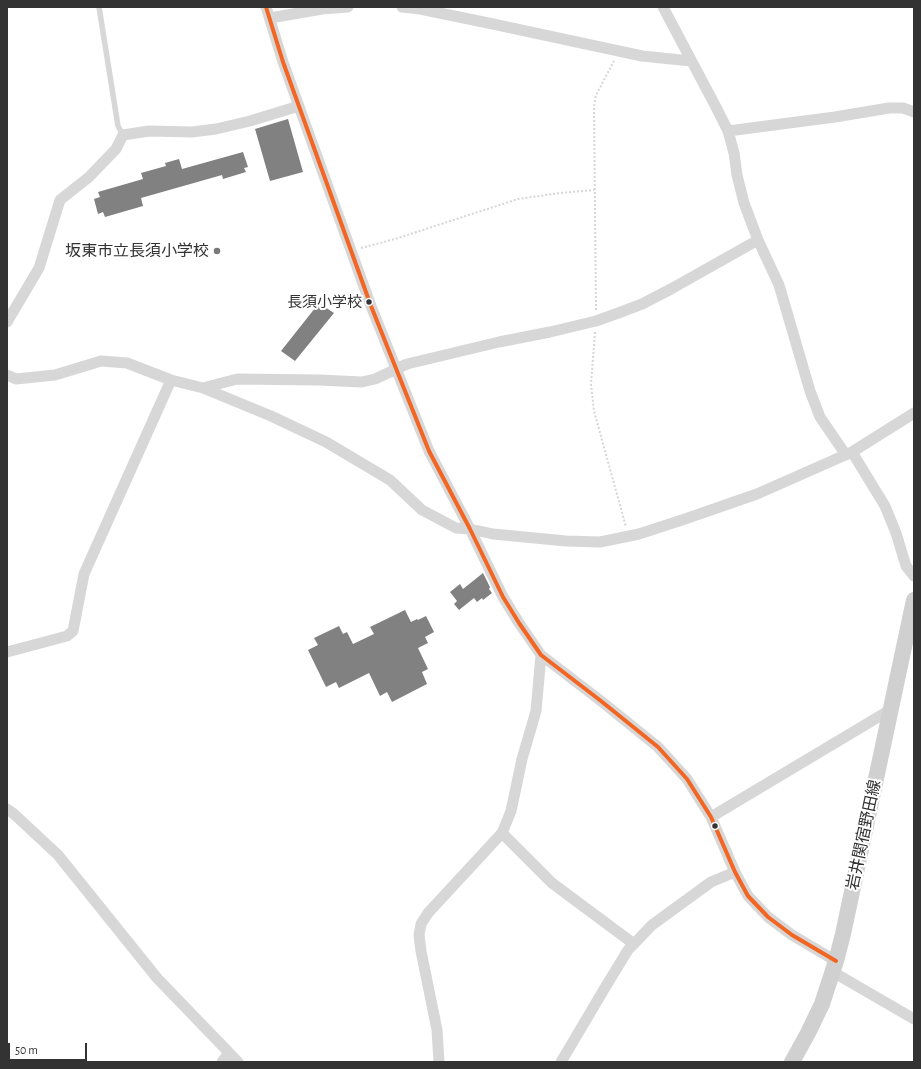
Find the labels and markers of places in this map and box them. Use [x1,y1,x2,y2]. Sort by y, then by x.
place label: 坂東市立長須小学校 [65,241,209,261]
marker: 坂東市立長須小学校 [212,246,222,256]
place label: 長須小学校 [287,293,362,311]
marker: 長須小学校 [364,297,374,307]
unlabelled marker [710,821,720,831]

